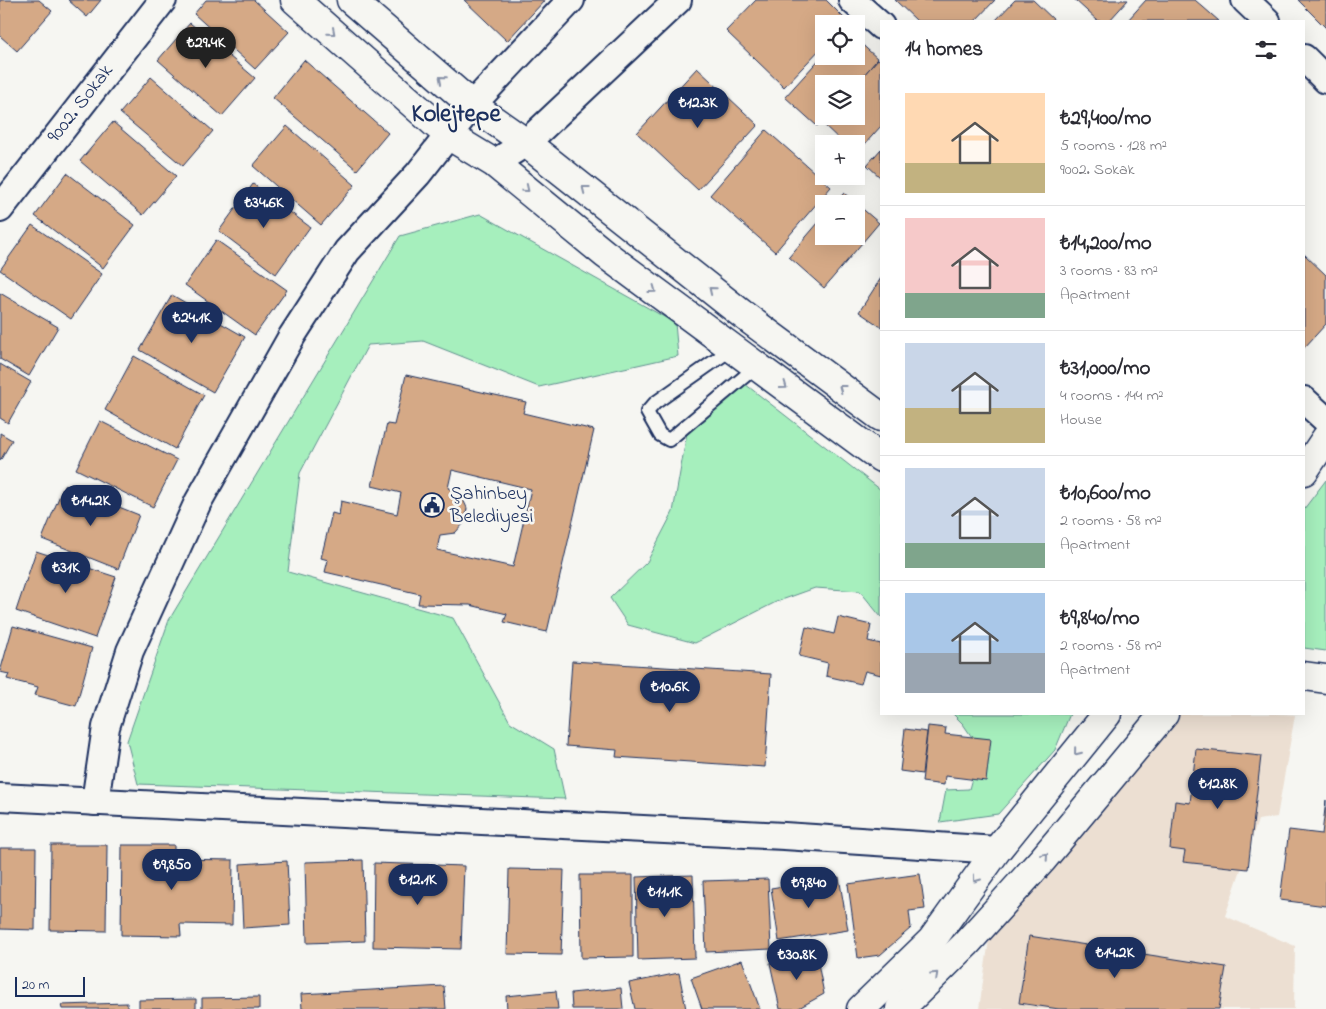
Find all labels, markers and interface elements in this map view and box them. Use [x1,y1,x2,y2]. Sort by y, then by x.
map controls [815,15,865,245]
button: locate [815,15,865,65]
one-way arrow [326,26,335,35]
pin: ₺29.4K [165,27,247,69]
text: ₺29.4K [187,31,225,55]
text: 14 homes [905,35,983,65]
icon: filters [1252,36,1280,64]
street label: 9002. Sokak [41,58,121,150]
button: layers [815,75,865,125]
one-way arrow [439,76,448,85]
pin: ₺12.3K [657,86,739,129]
text: ₺12.3K [679,91,717,115]
district label: Kolejtepe [411,97,501,133]
text: ₺29,400/mo [1060,104,1151,134]
icon: home [945,113,1005,173]
text: 5 rooms · 128 m² [1060,134,1167,158]
button: + [815,135,865,185]
text: 9002. Sokak [1060,158,1135,182]
one-way arrow [520,183,529,191]
pin: ₺34.6K [223,186,305,229]
one-way arrow [581,186,591,195]
text: ₺34.6K [244,191,284,215]
button: − [815,195,865,245]
text: ₺14,200/mo [1060,229,1152,259]
icon: home [945,238,1005,298]
text: 3 rooms · 83 m² [1060,259,1158,283]
text: Apartment [1060,283,1130,307]
one-way arrow [647,284,656,292]
one-way arrow [709,287,718,296]
pin: ₺24.1K [151,302,233,344]
text: ₺24.1K [173,306,211,330]
text: ₺31,000/mo [1060,354,1150,384]
icon: home [945,363,1005,423]
one-way arrow [778,380,788,389]
text: 4 rooms · 144 m² [1060,384,1164,408]
one-way arrow [838,385,848,394]
text: House [1060,408,1102,432]
text: ₺10,600/mo [1060,479,1151,509]
place label: Şahinbey Belediyesi [449,480,533,532]
pin: ₺14.2K [50,484,132,527]
icon: home [945,488,1005,548]
text: ₺14.2K [72,489,110,513]
public building icon: Şahinbey Belediyesi [419,492,445,518]
text: 2 rooms · 58 m² [1060,509,1162,533]
text: Apartment [1060,533,1130,557]
pin: ₺31K [36,552,96,594]
text: ₺31K [52,556,80,580]
text: ₺9,840/mo [1060,604,1140,634]
icon: home [945,613,1005,673]
text: 2 rooms · 58 m² [1060,634,1162,658]
text: Apartment [1060,658,1130,682]
pin: ₺10.6K [629,670,711,713]
text: ₺10.6K [651,675,689,699]
one-way arrow [1073,746,1082,755]
pin: ₺12.8K [1177,768,1259,810]
text: ₺12.8K [1199,772,1237,796]
pin: ₺9,850 [131,848,213,891]
text: ₺9,850 [153,853,191,877]
one-way arrow [1040,853,1048,862]
pin: ₺12.1K [377,864,459,906]
pin: ₺9,840 [768,866,850,909]
text: ₺12.1K [399,868,437,892]
text: ₺9,840 [791,871,827,895]
one-way arrow [973,873,982,883]
pin: ₺11.1K [624,876,706,918]
text: ₺11.1K [648,880,682,904]
pin: ₺14.2K [1074,936,1156,979]
pin: ₺30.8K [756,938,838,981]
text: ₺14.2K [1096,941,1134,965]
text: ₺30.8K [778,943,816,967]
one-way arrow [929,972,938,981]
scale bar [15,974,85,997]
text: 20 m [22,975,49,996]

